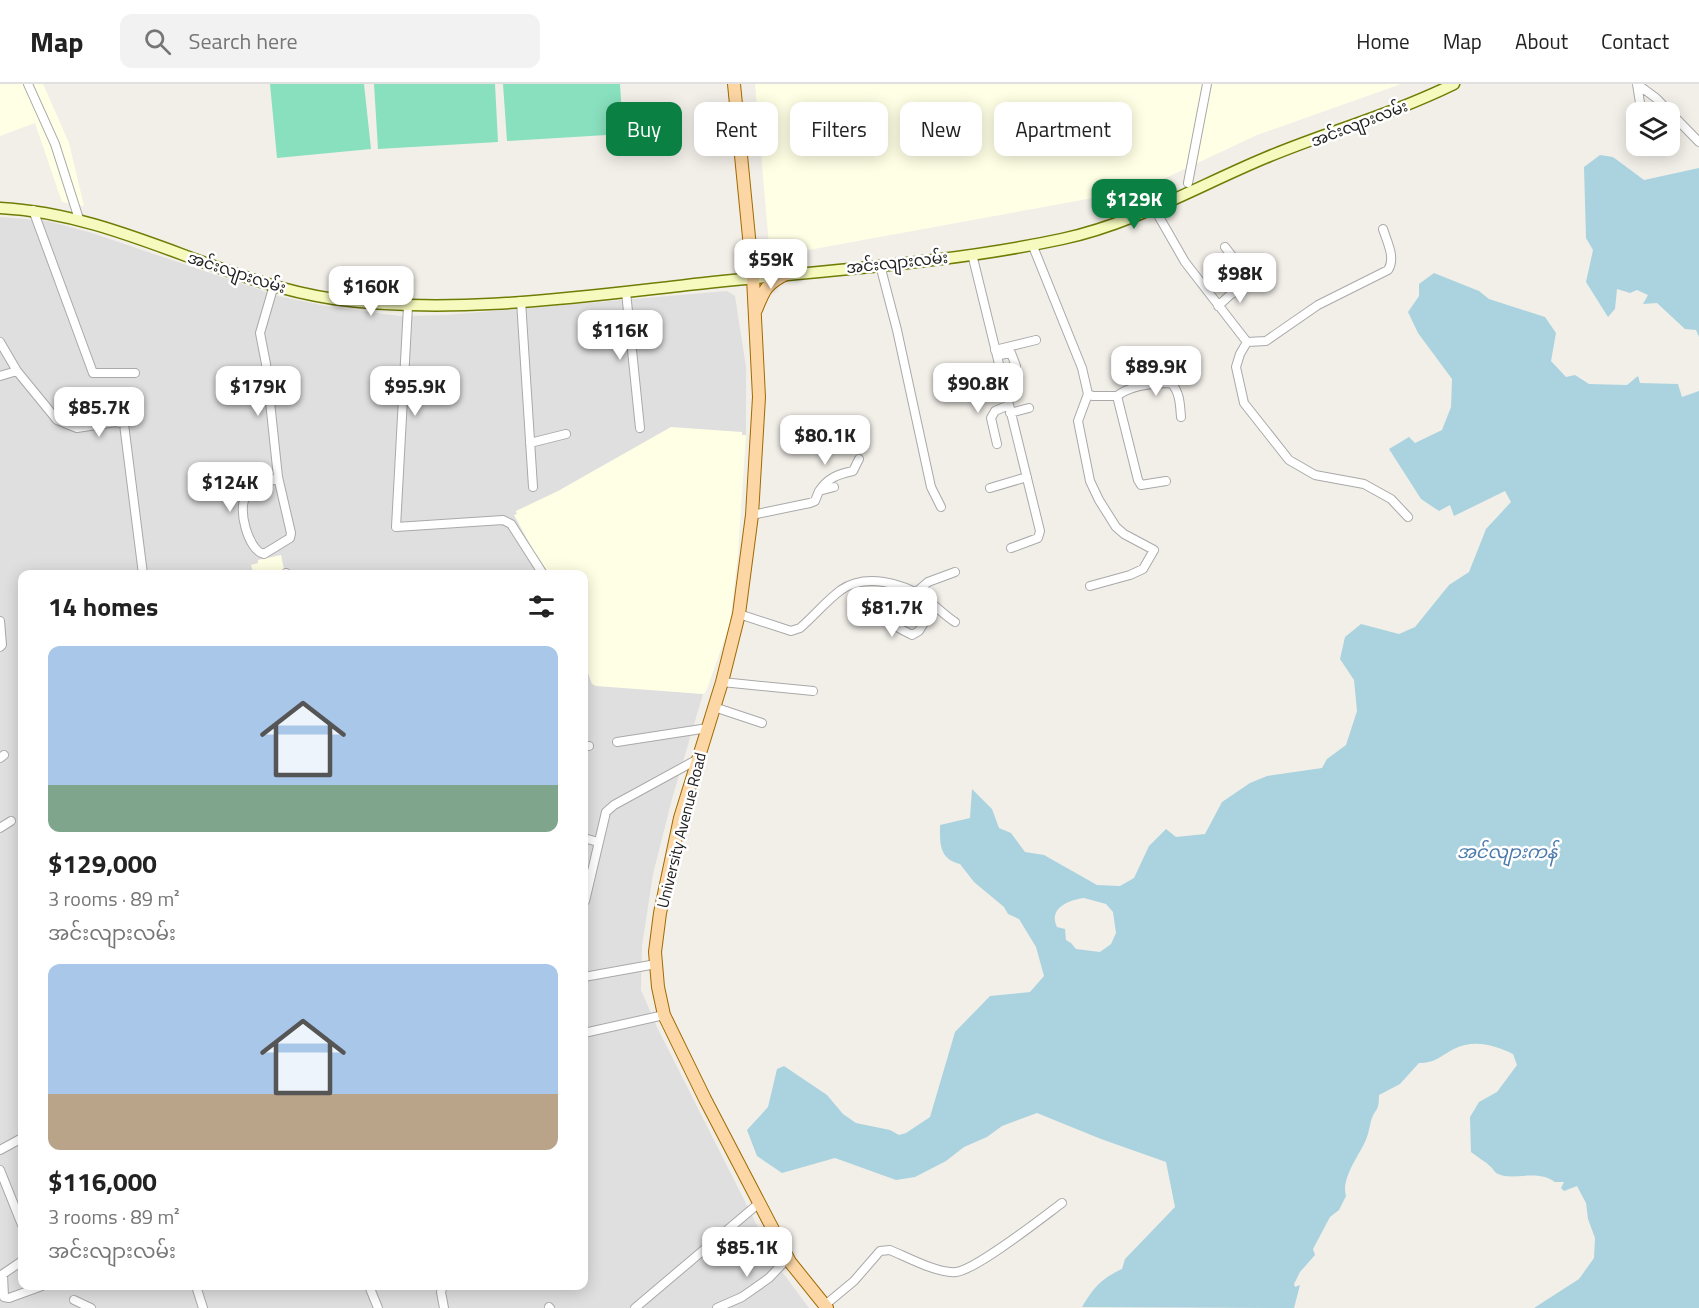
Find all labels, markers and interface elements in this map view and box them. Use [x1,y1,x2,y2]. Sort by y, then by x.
search box [120,14,540,68]
text: Map [30,20,84,63]
text: Search here [189,24,298,58]
icon: search [141,25,174,58]
text: Home [1356,25,1410,57]
text: Map [1443,25,1482,57]
text: About [1515,25,1568,57]
text: Contact [1601,25,1669,57]
street label: အင်းလျားလမ်း [1307,93,1412,154]
chip: Buy [606,102,682,156]
chip: Rent [694,102,778,156]
chip: Filters [790,102,888,156]
chip: New [900,102,982,156]
chip: Apartment [994,102,1132,156]
map controls [1626,102,1680,156]
button: layers [1626,102,1680,156]
pin: $129K [1092,179,1176,230]
text: $129K [1106,183,1162,214]
pin: $59K [735,239,807,290]
text: $59K [748,243,794,274]
street label: အင်းလျားလမ်း [184,245,289,301]
street label: အင်းလျားလမ်း [845,245,949,281]
pin: $98K [1204,253,1276,304]
text: $98K [1217,257,1263,288]
pin: $160K [329,266,413,317]
text: $160K [343,270,399,301]
pin: $116K [578,310,662,361]
text: $116K [592,314,648,345]
pin: $89.9K [1107,346,1205,397]
text: $89.9K [1125,350,1187,381]
pin: $90.8K [929,363,1027,414]
pin: $179K [216,366,300,417]
pin: $95.9K [366,366,464,417]
text: $90.8K [947,367,1009,398]
text: $179K [230,370,286,401]
text: $95.9K [384,370,446,401]
pin: $85.7K [50,387,148,438]
text: $85.7K [68,391,130,422]
pin: $80.1K [776,415,874,466]
text: $80.1K [794,419,856,450]
pin: $124K [188,462,272,513]
text: $124K [202,466,258,497]
text: 14 homes [48,587,158,626]
pin: $81.7K [843,587,941,638]
icon: filters [525,590,558,623]
text: $81.7K [861,591,923,622]
icon: home [249,685,357,793]
street label: University Avenue Road [650,750,712,910]
water label: အင်လျားကန် [1457,838,1560,867]
text: $129,000 [48,844,157,883]
text: 3 rooms · 89 m² [48,883,180,914]
text: အင်းလျားလမ်း [48,917,176,948]
icon: home [249,1003,357,1111]
text: $116,000 [48,1162,157,1201]
text: 3 rooms · 89 m² [48,1201,180,1232]
pin: $85.1K [698,1227,796,1278]
text: $85.1K [716,1231,778,1262]
text: အင်းလျားလမ်း [48,1235,176,1266]

